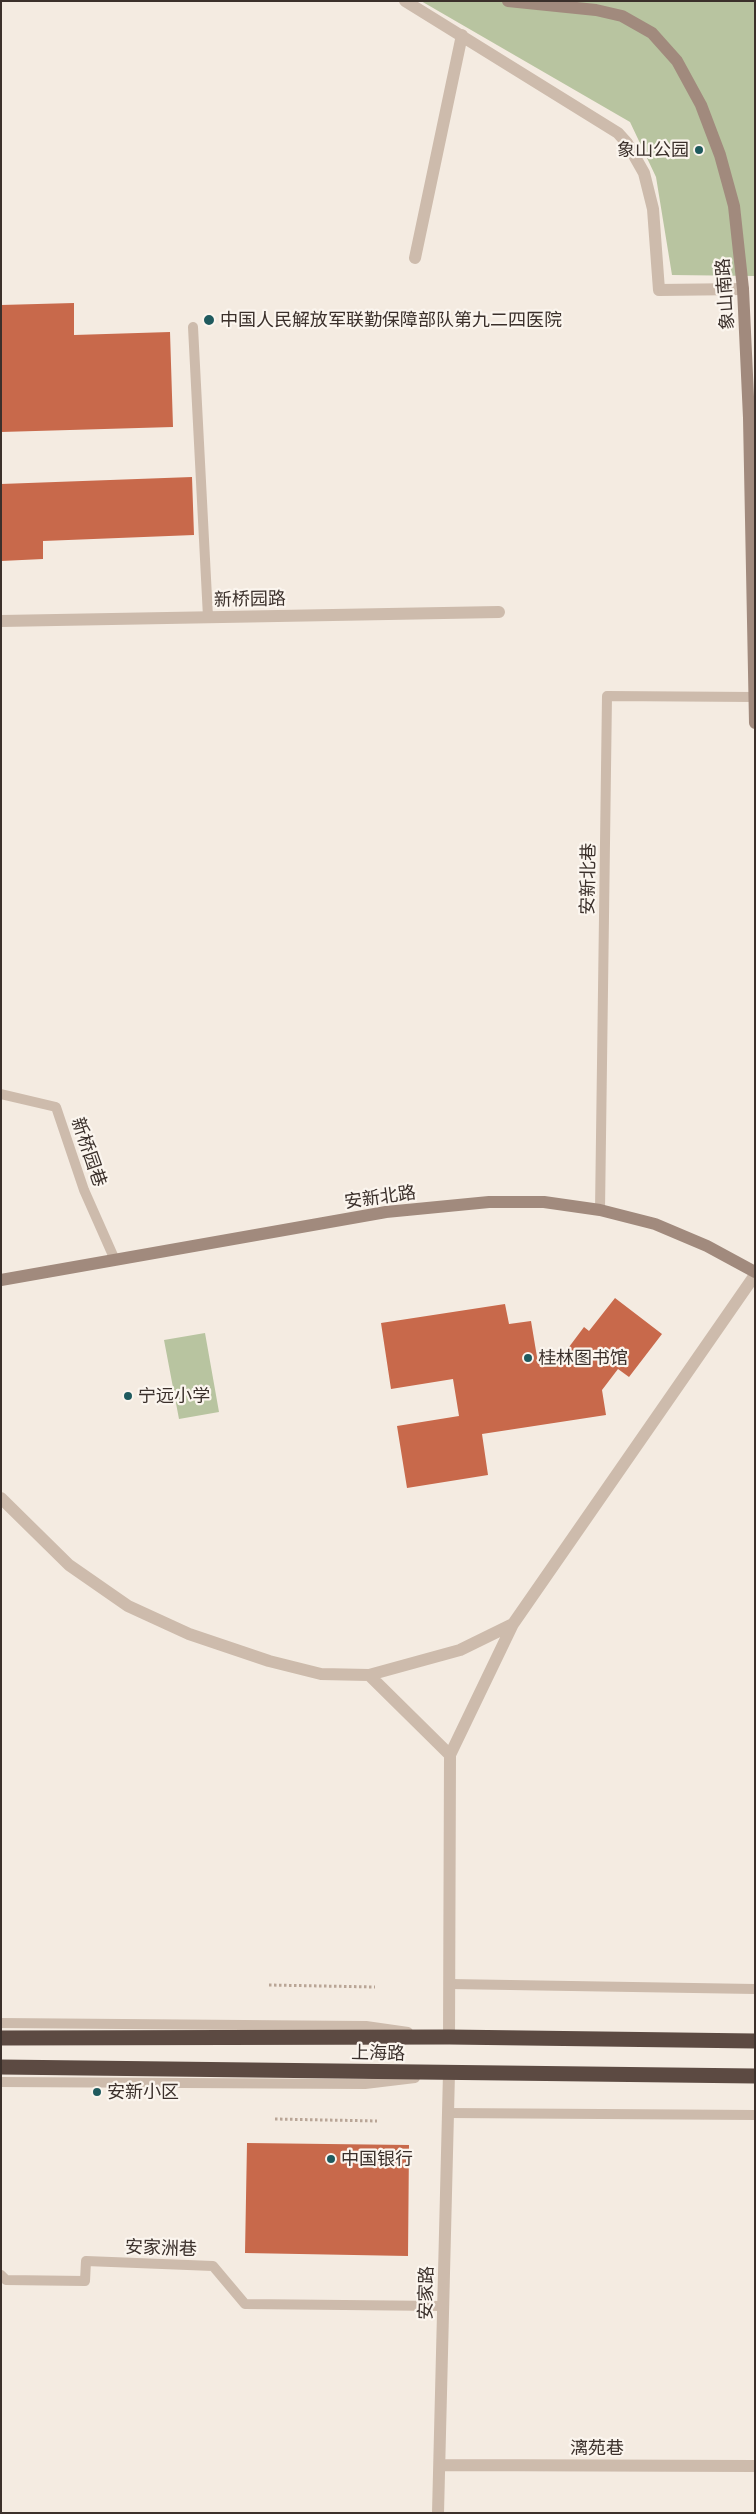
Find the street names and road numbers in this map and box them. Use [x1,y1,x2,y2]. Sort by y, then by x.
street label: 象山南路 [712,257,738,331]
street label: 新桥园路 [214,588,286,610]
street label: 安新北巷 [577,843,599,915]
street label: 新桥园巷 [67,1114,111,1190]
street label: 安新北路 [343,1181,417,1213]
street label: 上海路 [351,2042,405,2064]
street label: 安家洲巷 [125,2236,197,2260]
street label: 安家路 [415,2266,437,2320]
street label: 漓苑巷 [570,2437,624,2459]

